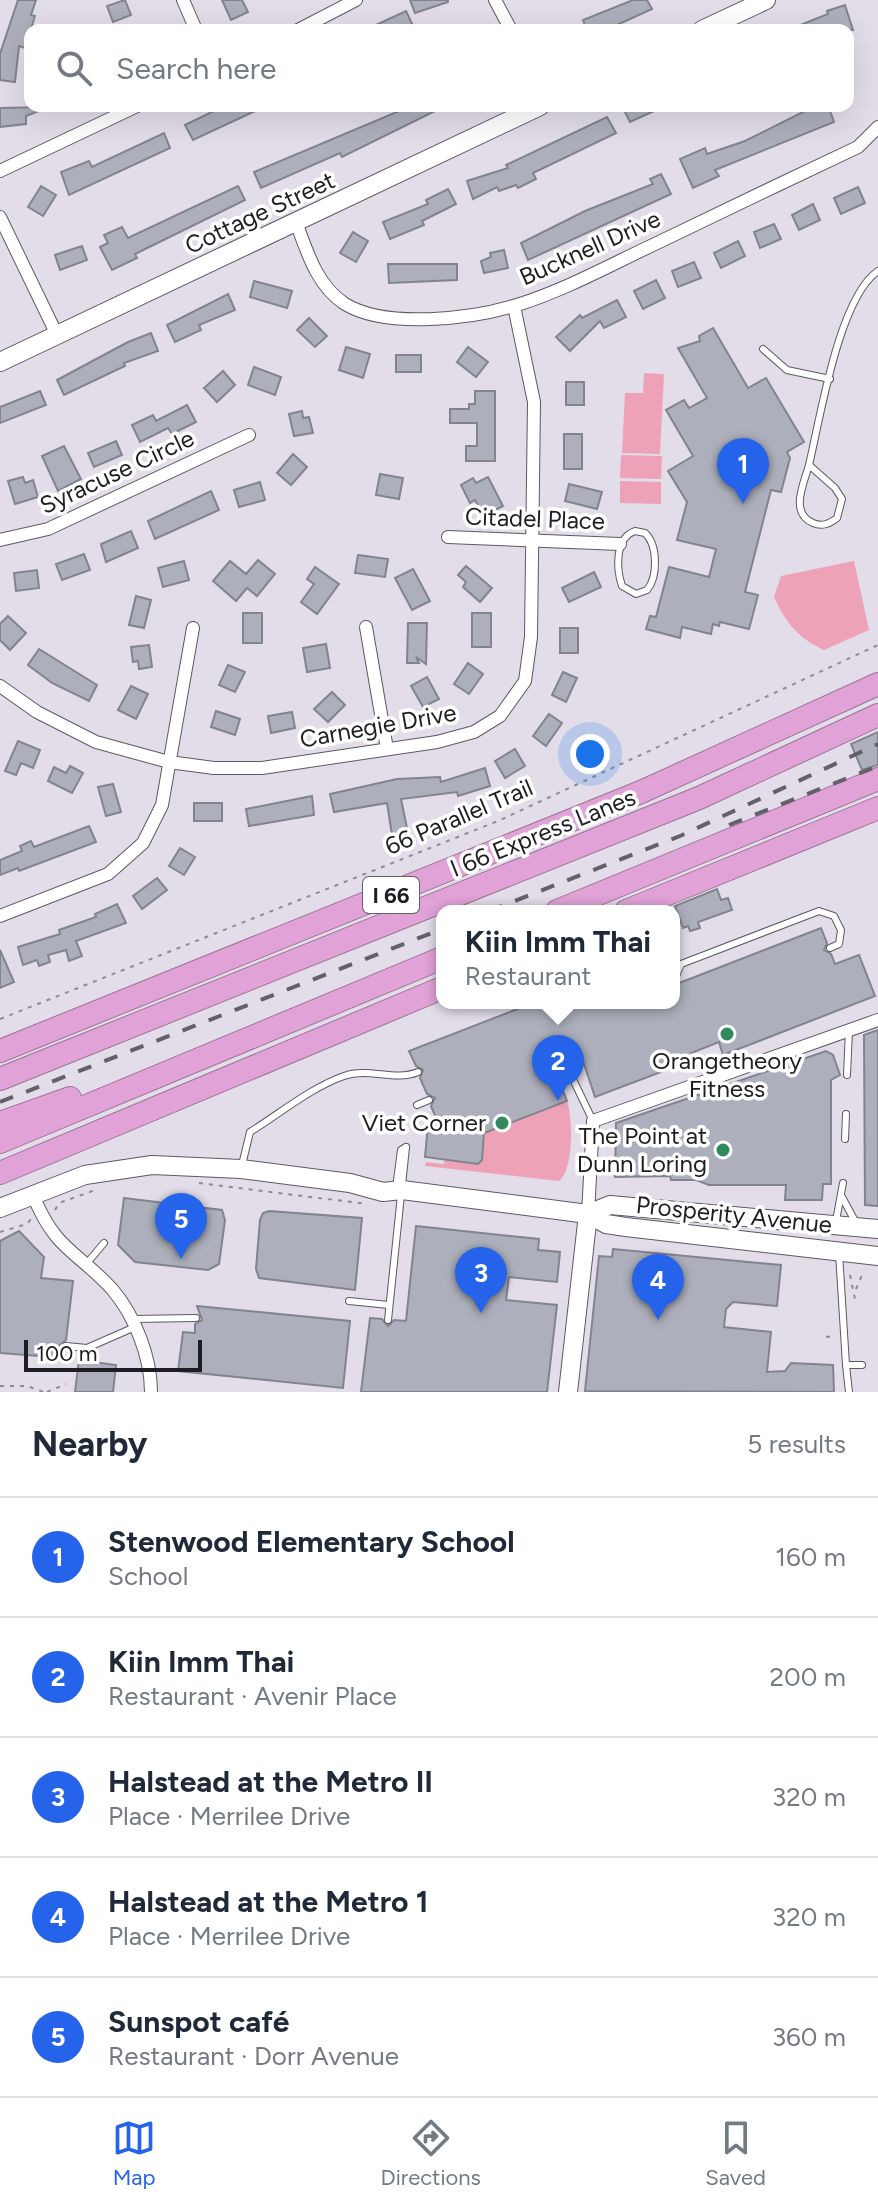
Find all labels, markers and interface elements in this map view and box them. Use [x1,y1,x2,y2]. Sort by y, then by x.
search box [24,24,854,112]
icon: search [52,46,96,90]
text: Search here [116,50,276,87]
street label: Cottage Street [180,165,339,260]
street label: Bucknell Drive [515,204,665,292]
street label: Syracuse Circle [35,423,198,520]
pin: 1 [717,438,769,504]
street label: Citadel Place [465,502,605,535]
street label: Carnegie Drive [297,697,458,754]
your location [570,734,610,774]
street label: 66 Parallel Trail [381,772,537,861]
street label: I 66 Express Lanes [446,782,640,883]
road number: I 66 [363,877,419,913]
popup [436,905,680,1009]
text: Kiin Imm Thai [465,923,651,960]
text: Restaurant [465,960,591,992]
marker: Orangetheory Fitness [718,1025,736,1043]
pin: 2 [532,1035,584,1101]
place label: Orangetheory Fitness [652,1046,802,1103]
place label: Viet Corner [362,1108,486,1137]
marker: Viet Corner [493,1114,511,1132]
place label: The Point at Dunn Loring [577,1121,707,1178]
marker: The Point at Dunn Loring [714,1141,732,1159]
street label: Prosperity Avenue [635,1190,833,1239]
pin: 5 [155,1193,207,1259]
pin: 3 [455,1247,507,1313]
pin: 4 [632,1254,684,1320]
scale bar [24,1336,202,1372]
text: 100 m [36,1340,97,1367]
text: Nearby [32,1424,147,1465]
text: 5 results [747,1428,846,1460]
text: Stenwood Elementary School [108,1523,515,1560]
text: 1 [53,1541,63,1573]
text: 160 m [775,1541,846,1573]
text: School [108,1560,188,1592]
text: Kiin Imm Thai [108,1643,294,1680]
text: 2 [50,1661,66,1693]
text: 200 m [770,1661,846,1693]
text: Restaurant · Avenir Place [108,1680,397,1712]
text: Halstead at the Metro II [108,1763,433,1800]
text: 3 [51,1781,65,1813]
text: 320 m [772,1781,846,1813]
text: Place · Merrilee Drive [108,1800,350,1832]
text: Halstead at the Metro 1 [108,1883,428,1920]
text: 4 [50,1901,66,1933]
text: 320 m [772,1901,846,1933]
text: Place · Merrilee Drive [108,1920,350,1952]
text: Sunspot café [108,2003,289,2040]
text: 5 [50,2021,66,2053]
text: 360 m [772,2021,846,2053]
text: Restaurant · Dorr Avenue [108,2040,399,2072]
tab: Map [112,2116,156,2191]
tab: Directions [381,2116,481,2191]
tab: Saved [705,2116,766,2191]

